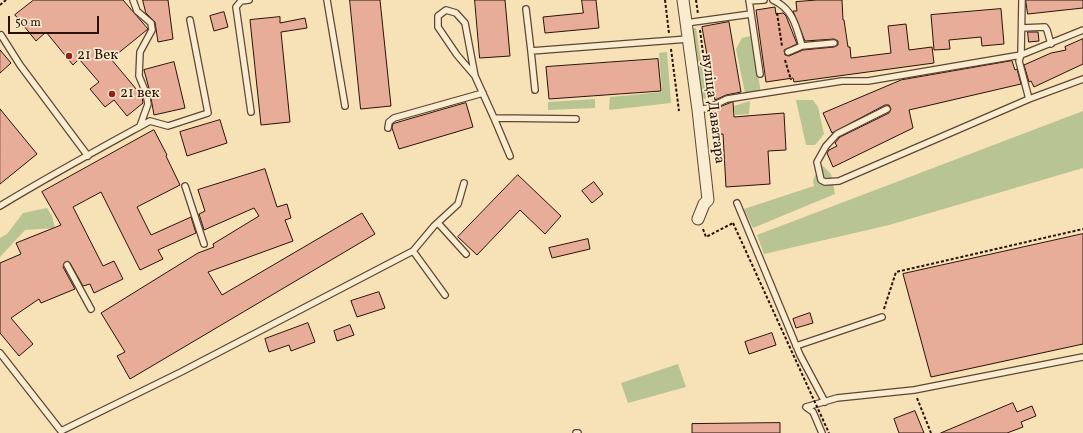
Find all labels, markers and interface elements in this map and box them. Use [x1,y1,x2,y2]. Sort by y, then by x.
scale bar [10,8,101,34]
text: 50 m [15,15,41,31]
place label: 21 Век [77,47,118,65]
marker: 21 Век [64,51,74,61]
street label: вуліца Даватара [696,53,728,165]
place label: 21 век [120,85,160,103]
marker: 21 век [107,89,117,99]

